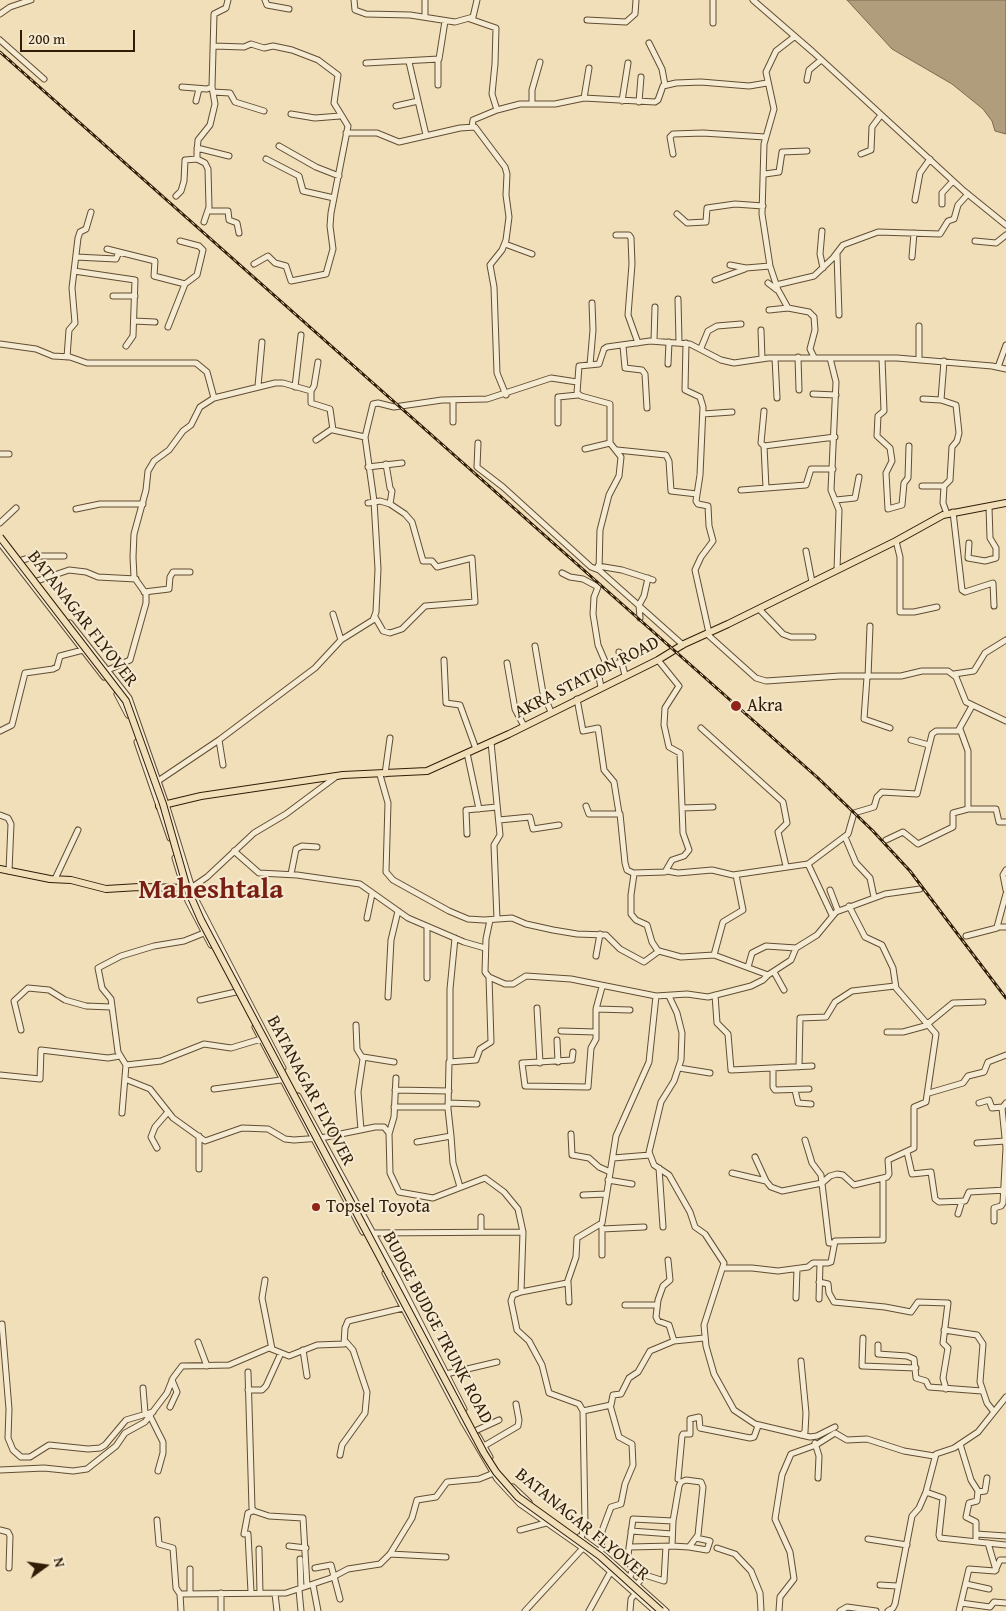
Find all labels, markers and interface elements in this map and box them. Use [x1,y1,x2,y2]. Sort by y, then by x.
scale bar [22,20,138,52]
text: 200 m [28,28,65,49]
street label: BATANAGAR FLYOVER [22,547,142,691]
street label: AKRA STATION ROAD [511,632,663,724]
place label: Akra [747,695,783,717]
marker: Akra [729,699,743,713]
district label: Maheshtala [138,874,284,908]
street label: BATANAGAR FLYOVER [261,1012,359,1170]
place label: Topsel Toyota [326,1196,430,1218]
marker: Topsel Toyota [310,1201,322,1213]
street label: BUDGE BUDGE TRUNK ROAD [377,1228,497,1428]
street label: BATANAGAR FLYOVER [510,1464,654,1586]
north arrow [20,1541,70,1591]
text: N [49,1555,70,1569]

